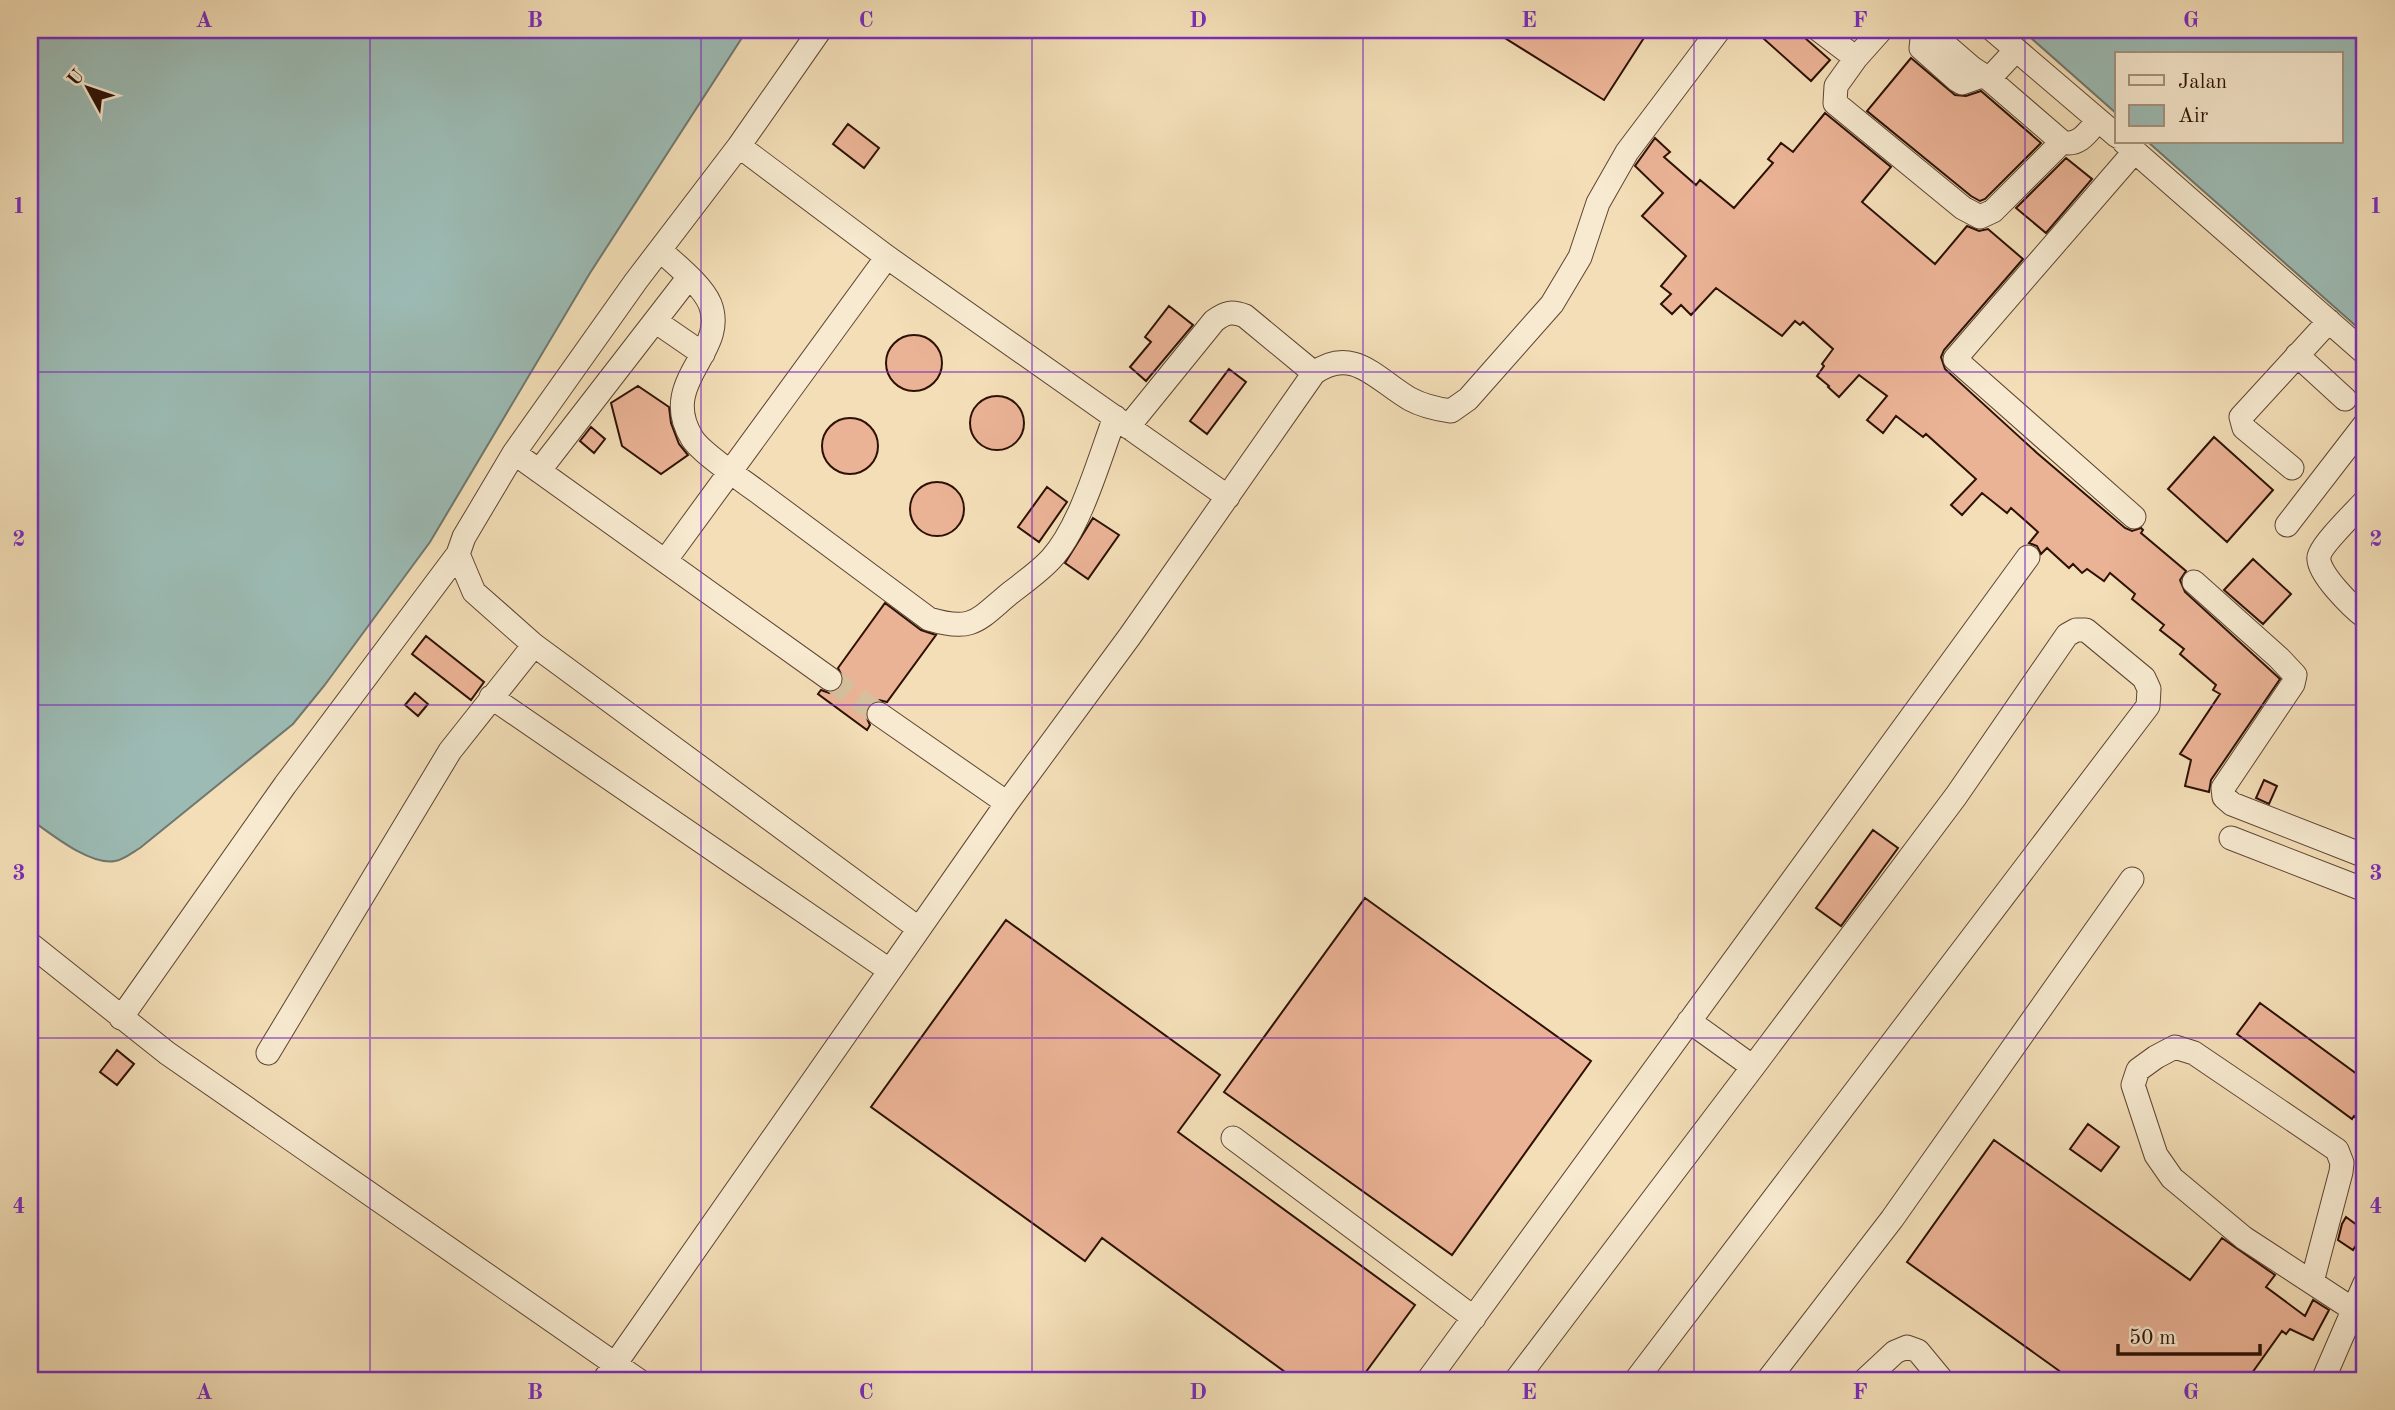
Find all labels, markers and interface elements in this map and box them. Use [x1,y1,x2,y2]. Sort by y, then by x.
text: A [195,9,213,32]
text: B [527,9,543,32]
text: C [858,9,874,32]
text: D [1189,9,1207,32]
text: E [1521,9,1537,32]
text: F [1852,9,1868,32]
text: G [2183,9,2199,32]
north arrow [52,52,122,122]
legend [2115,52,2342,144]
text: U [65,67,89,91]
text: Jalan [2178,72,2227,93]
text: Air [2178,106,2209,127]
text: 1 [12,195,26,218]
text: 1 [2369,195,2383,218]
text: 2 [12,528,26,551]
text: 2 [2369,528,2383,551]
text: 3 [12,862,26,885]
text: 3 [2369,862,2383,885]
text: 4 [12,1195,26,1218]
text: 4 [2369,1195,2383,1218]
scale bar [2118,1312,2260,1356]
text: 50 m [2129,1328,2176,1349]
text: A [195,1381,213,1404]
text: B [527,1381,543,1404]
text: C [858,1381,874,1404]
text: D [1189,1381,1207,1404]
text: E [1521,1381,1537,1404]
text: F [1852,1381,1868,1404]
text: G [2183,1381,2199,1404]

